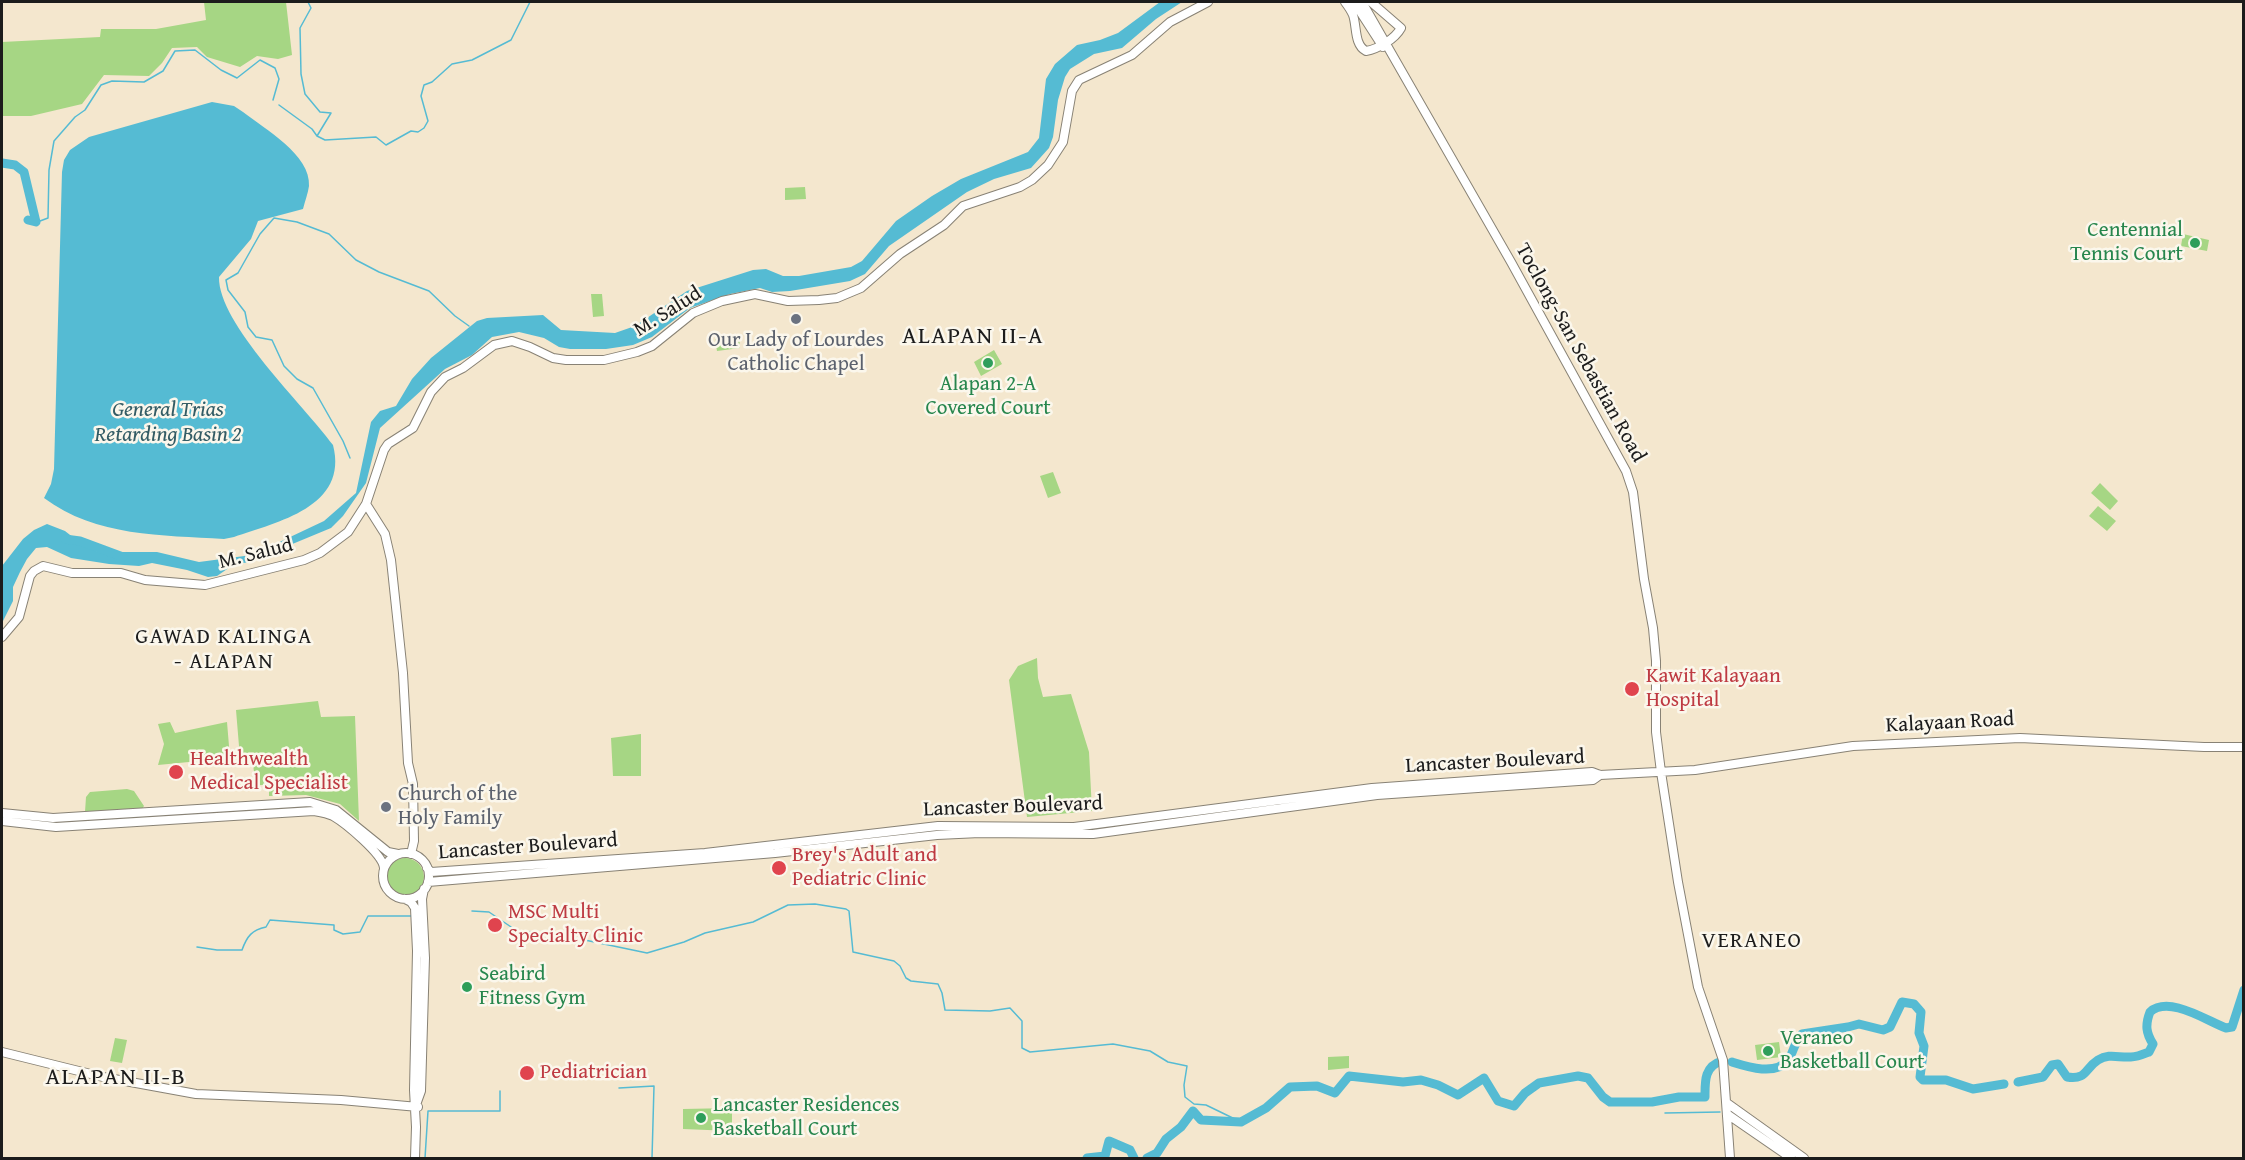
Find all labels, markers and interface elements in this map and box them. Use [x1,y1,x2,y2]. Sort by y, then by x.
place label: Centennial Tennis Court [2070,218,2183,268]
marker: Centennial Tennis Court [2188,236,2202,250]
street label: Toclong-San Sebastian Road [1509,239,1651,467]
street label: M. Salud [629,281,707,343]
marker: Our Lady of Lourdes Catholic Chapel [789,312,803,326]
district label: ALAPAN II-A [902,323,1044,351]
place label: Our Lady of Lourdes Catholic Chapel [708,328,884,378]
marker: Alapan 2-A Covered Court [981,356,995,370]
place label: Alapan 2-A Covered Court [925,372,1051,422]
water label: General Trias Retarding Basin 2 [95,397,241,448]
street label: M. Salud [216,533,296,575]
district label: GAWAD KALINGA - ALAPAN [135,624,313,676]
place label: Kawit Kalayaan Hospital [1646,664,1781,714]
marker: Kawit Kalayaan Hospital [1623,680,1641,698]
street label: Kalayaan Road [1885,707,2015,739]
street label: Lancaster Boulevard [1405,745,1585,779]
place label: Healthwealth Medical Specialist [190,747,348,797]
marker: Healthwealth Medical Specialist [167,763,185,781]
place label: Church of the Holy Family [398,782,517,832]
street label: Lancaster Boulevard [923,791,1103,823]
marker: Church of the Holy Family [379,800,393,814]
street label: Lancaster Boulevard [438,828,618,866]
place label: Brey's Adult and Pediatric Clinic [792,843,937,893]
marker: Brey's Adult and Pediatric Clinic [770,859,788,877]
place label: MSC Multi Specialty Clinic [508,900,643,950]
marker: MSC Multi Specialty Clinic [486,916,504,934]
district label: VERANEO [1702,928,1802,954]
place label: Seabird Fitness Gym [479,962,585,1012]
marker: Seabird Fitness Gym [460,980,474,994]
place label: Veraneo Basketball Court [1780,1026,1924,1076]
marker: Veraneo Basketball Court [1761,1044,1775,1058]
place label: Pediatrician [540,1060,647,1086]
district label: ALAPAN II-B [46,1064,186,1092]
marker: Pediatrician [518,1064,536,1082]
place label: Lancaster Residences Basketball Court [713,1093,900,1143]
marker: Lancaster Residences Basketball Court [694,1111,708,1125]

